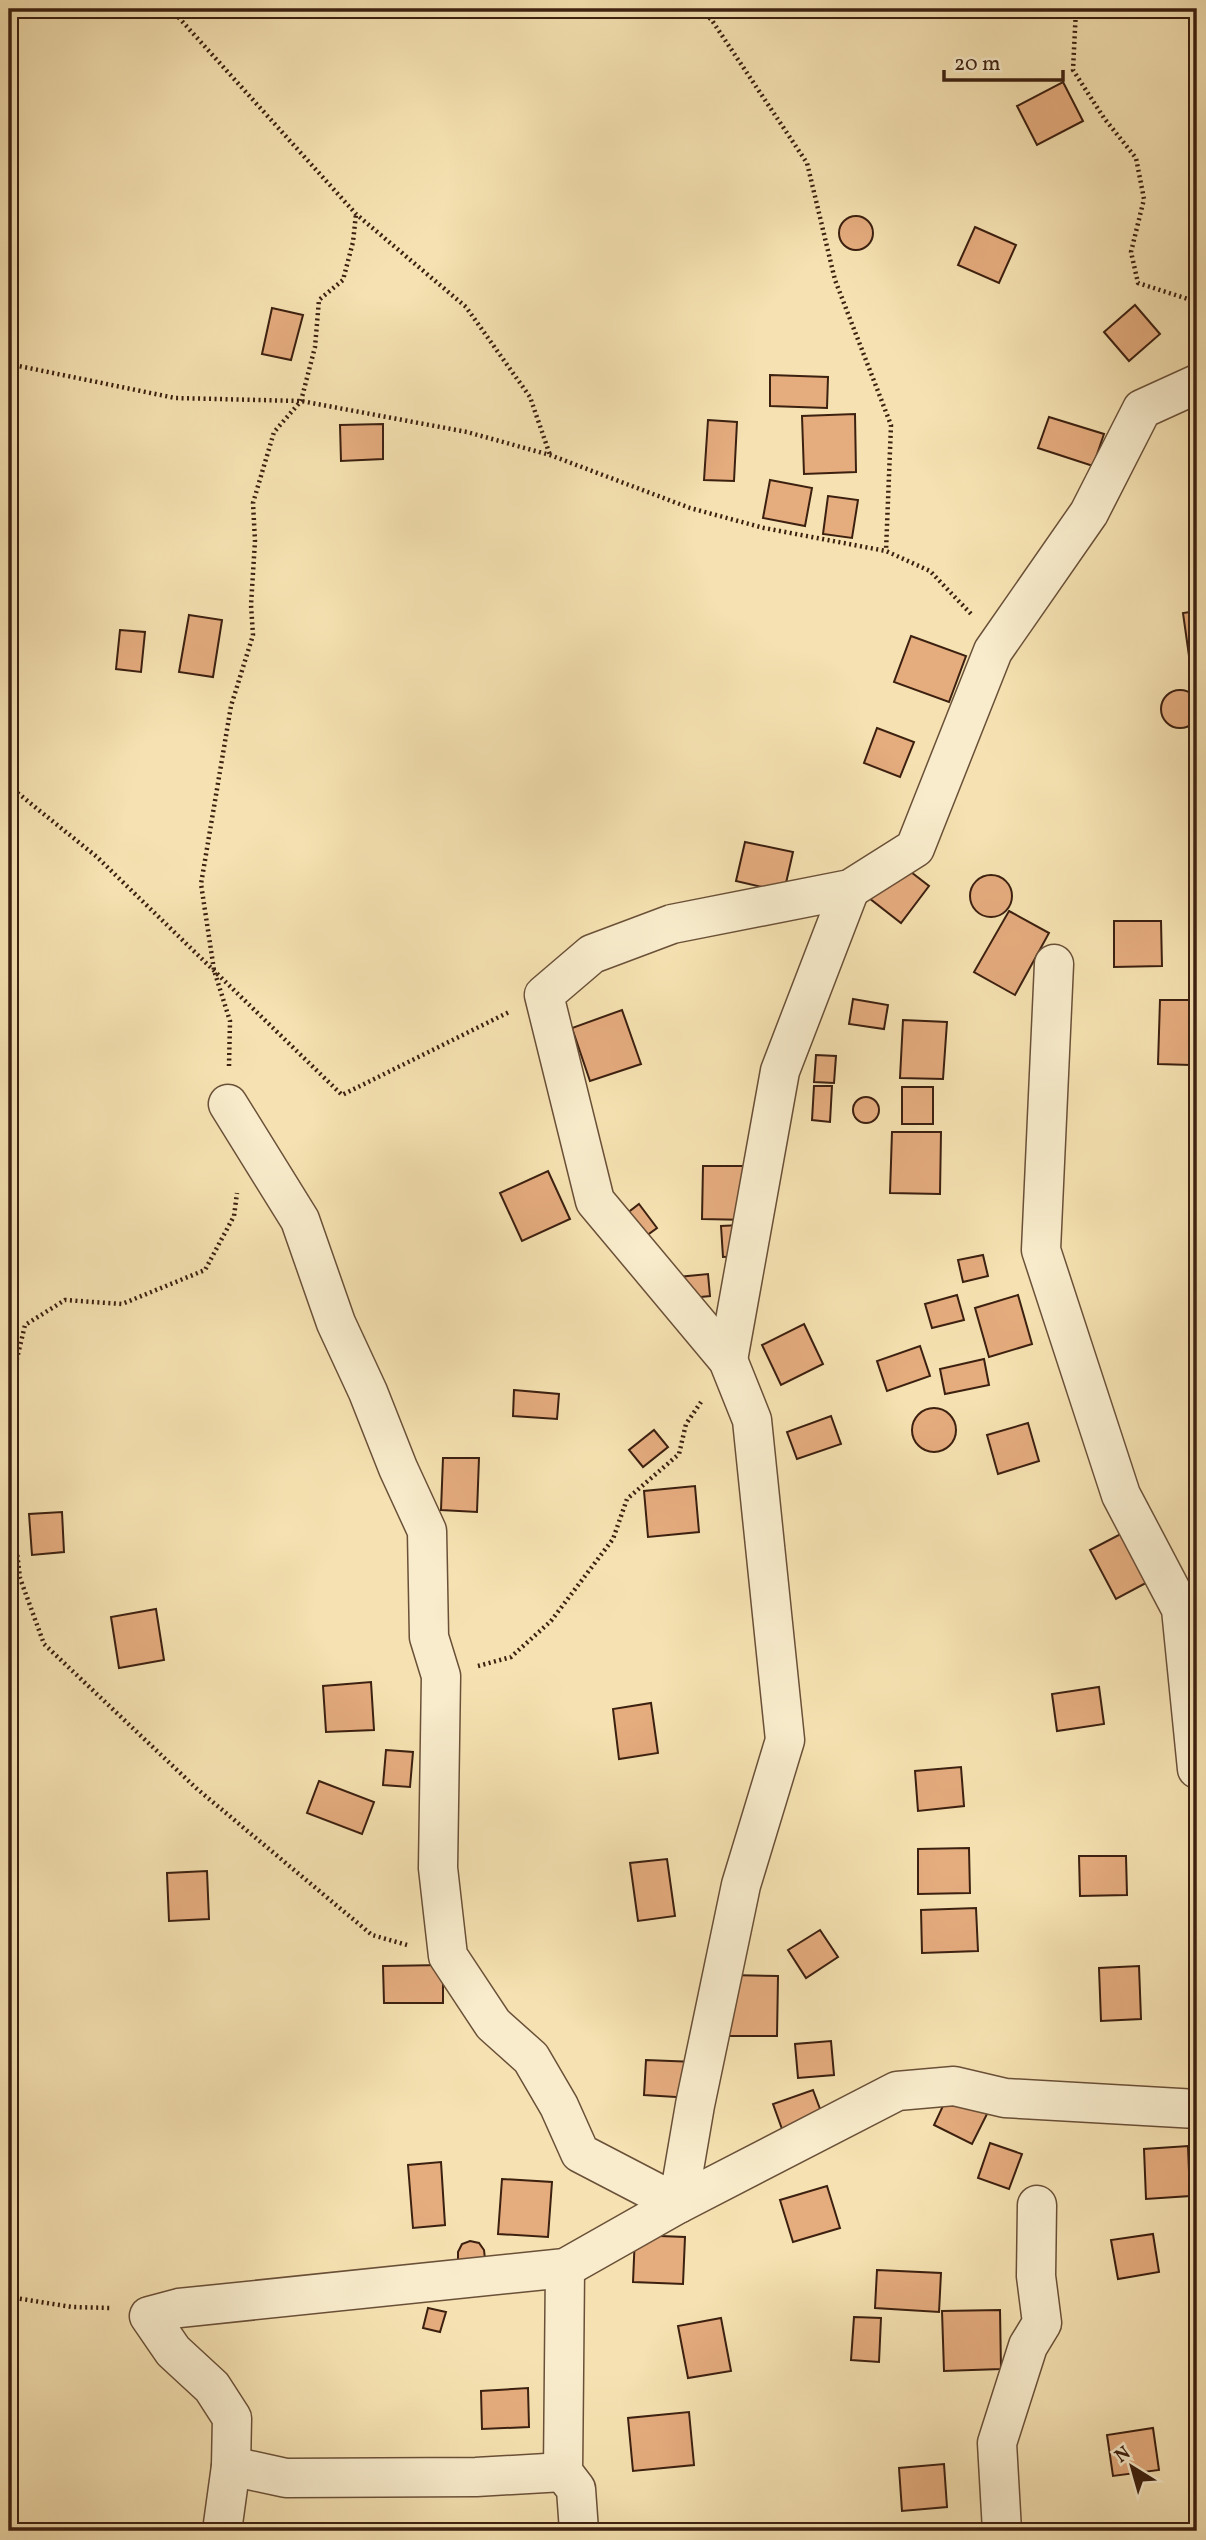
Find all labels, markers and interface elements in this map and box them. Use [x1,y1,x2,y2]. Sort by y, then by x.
scale bar [944,38,1062,82]
text: 20 m [954,50,1000,79]
north arrow [1098,2432,1168,2502]
text: N [1110,2440,1136,2470]

